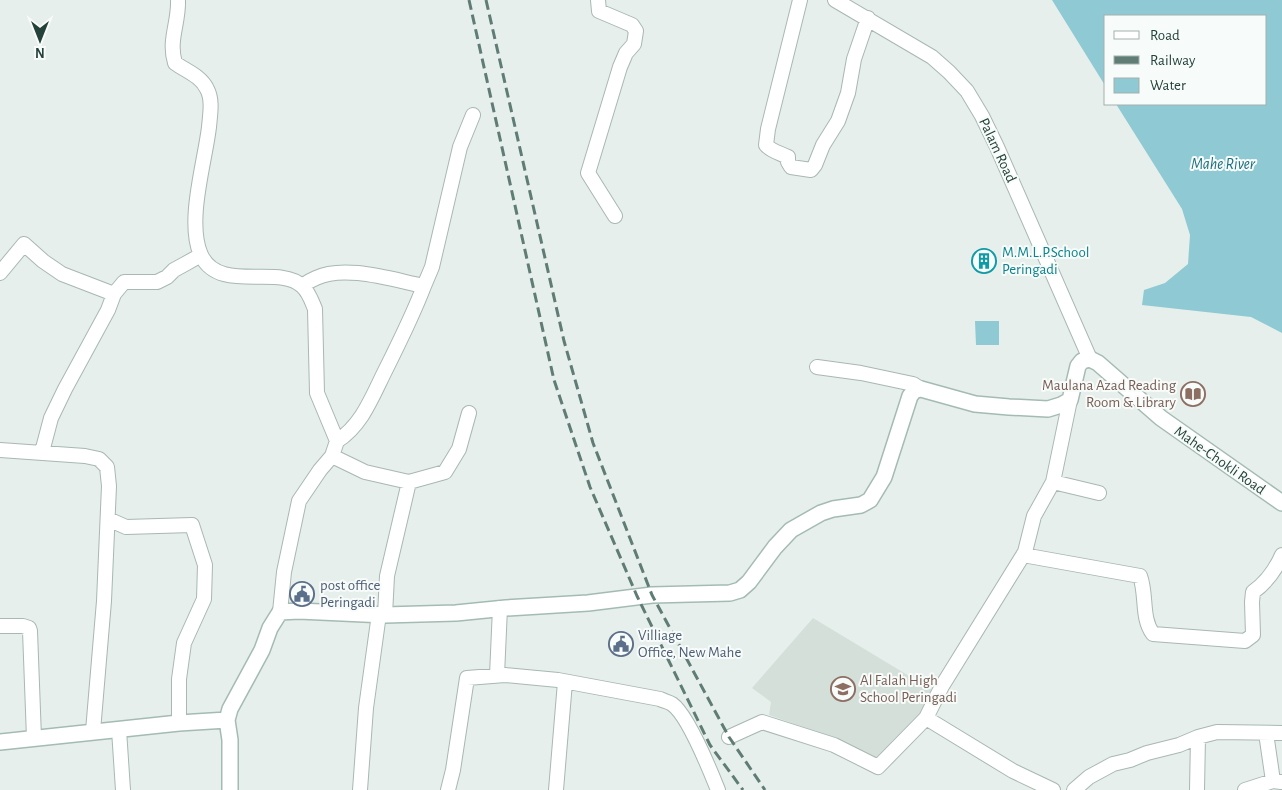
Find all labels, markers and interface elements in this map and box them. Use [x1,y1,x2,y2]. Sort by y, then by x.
north arrow [15,15,65,65]
legend [1104,15,1267,105]
text: Road [1150,28,1180,43]
text: N [35,45,45,59]
text: Railway [1150,53,1196,68]
text: Water [1150,78,1186,93]
street label: Palam Road [976,116,1019,185]
water label: Mahe River [1191,156,1256,172]
place label: M.M.L.P.School Peringadi [1002,245,1089,277]
building icon: M.M.L.P.School Peringadi [971,248,997,274]
place label: Maulana Azad Reading Room & Library [1042,378,1177,410]
library icon: Maulana Azad Reading Room & Library [1180,381,1206,407]
street label: Mahe-Chokli Road [1171,423,1268,497]
place label: post office Peringadi [320,578,381,610]
public building icon: post office Peringadi [289,581,315,607]
place label: Villiage Office, New Mahe [638,628,741,660]
public building icon: Villiage Office, New Mahe [608,631,634,657]
place label: Al Falah High School Peringadi [860,673,957,705]
school or university icon: Al Falah High School Peringadi [830,676,856,702]

